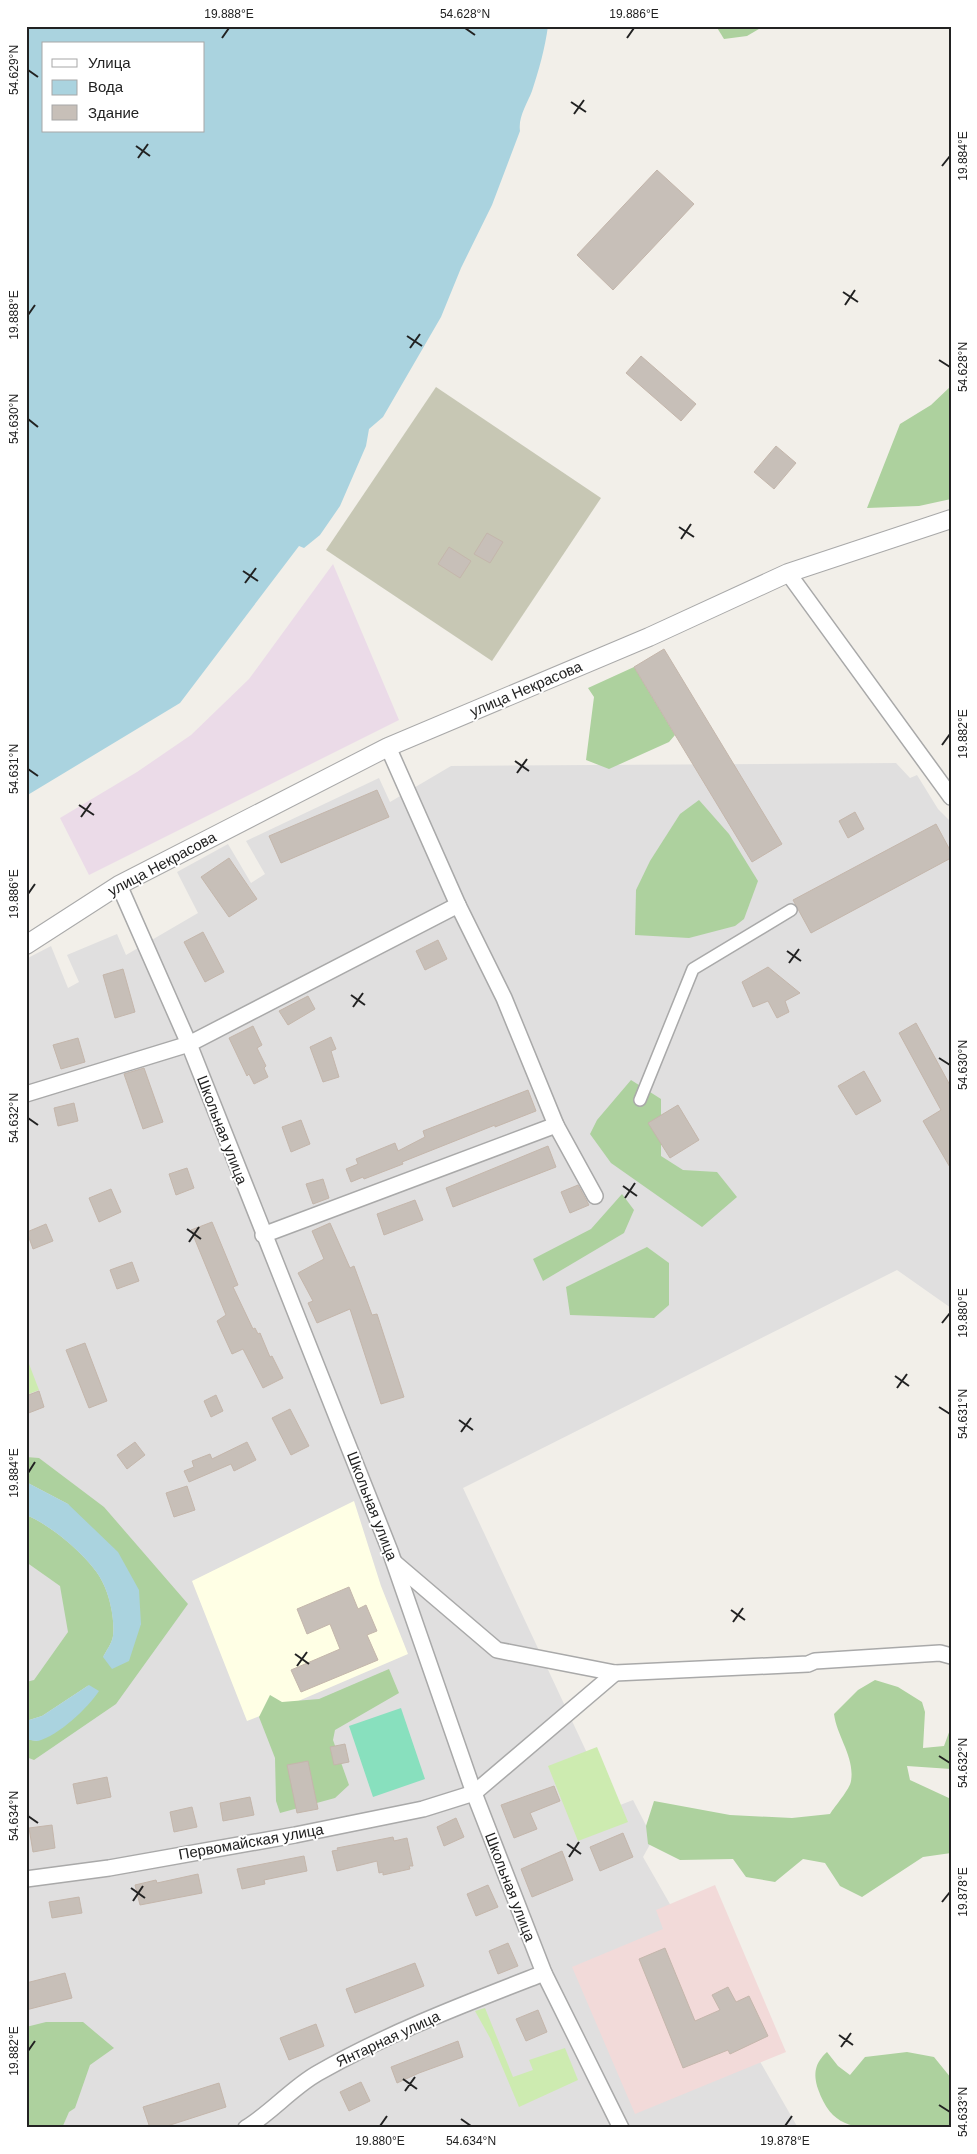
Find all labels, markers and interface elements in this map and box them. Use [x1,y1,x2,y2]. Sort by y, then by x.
text: 19.888°E [204,7,254,21]
text: 54.628°N [440,7,490,21]
text: 19.886°E [609,7,659,21]
legend [42,42,205,132]
text: 54.629°N [7,45,21,95]
text: Улица [88,54,131,71]
text: Вода [88,78,124,95]
text: Здание [88,104,139,121]
text: 19.884°E [956,131,970,181]
text: 19.888°E [7,290,21,340]
text: 54.628°N [956,342,970,392]
text: 54.630°N [7,394,21,444]
street label: улица Некрасова [467,657,585,720]
text: 19.882°E [956,709,970,759]
text: 54.631°N [7,744,21,794]
street label: улица Некрасова [105,828,219,899]
text: 19.886°E [7,869,21,919]
text: 54.630°N [956,1040,970,1090]
street label: Школьная улица [194,1073,251,1187]
text: 54.632°N [7,1093,21,1143]
text: 19.880°E [956,1288,970,1338]
text: 54.631°N [956,1389,970,1439]
text: 19.884°E [7,1448,21,1498]
street label: Школьная улица [344,1449,401,1563]
text: 54.632°N [956,1738,970,1788]
text: 54.634°N [7,1791,21,1841]
street label: Первомайская улица [177,1820,325,1863]
street label: Школьная улица [482,1830,539,1944]
text: 19.878°E [956,1867,970,1917]
street label: Янтарная улица [333,2007,443,2070]
text: 19.882°E [7,2026,21,2076]
text: 54.633°N [956,2087,970,2137]
text: 19.880°E [355,2134,405,2148]
text: 54.634°N [446,2134,496,2148]
text: 19.878°E [760,2134,810,2148]

